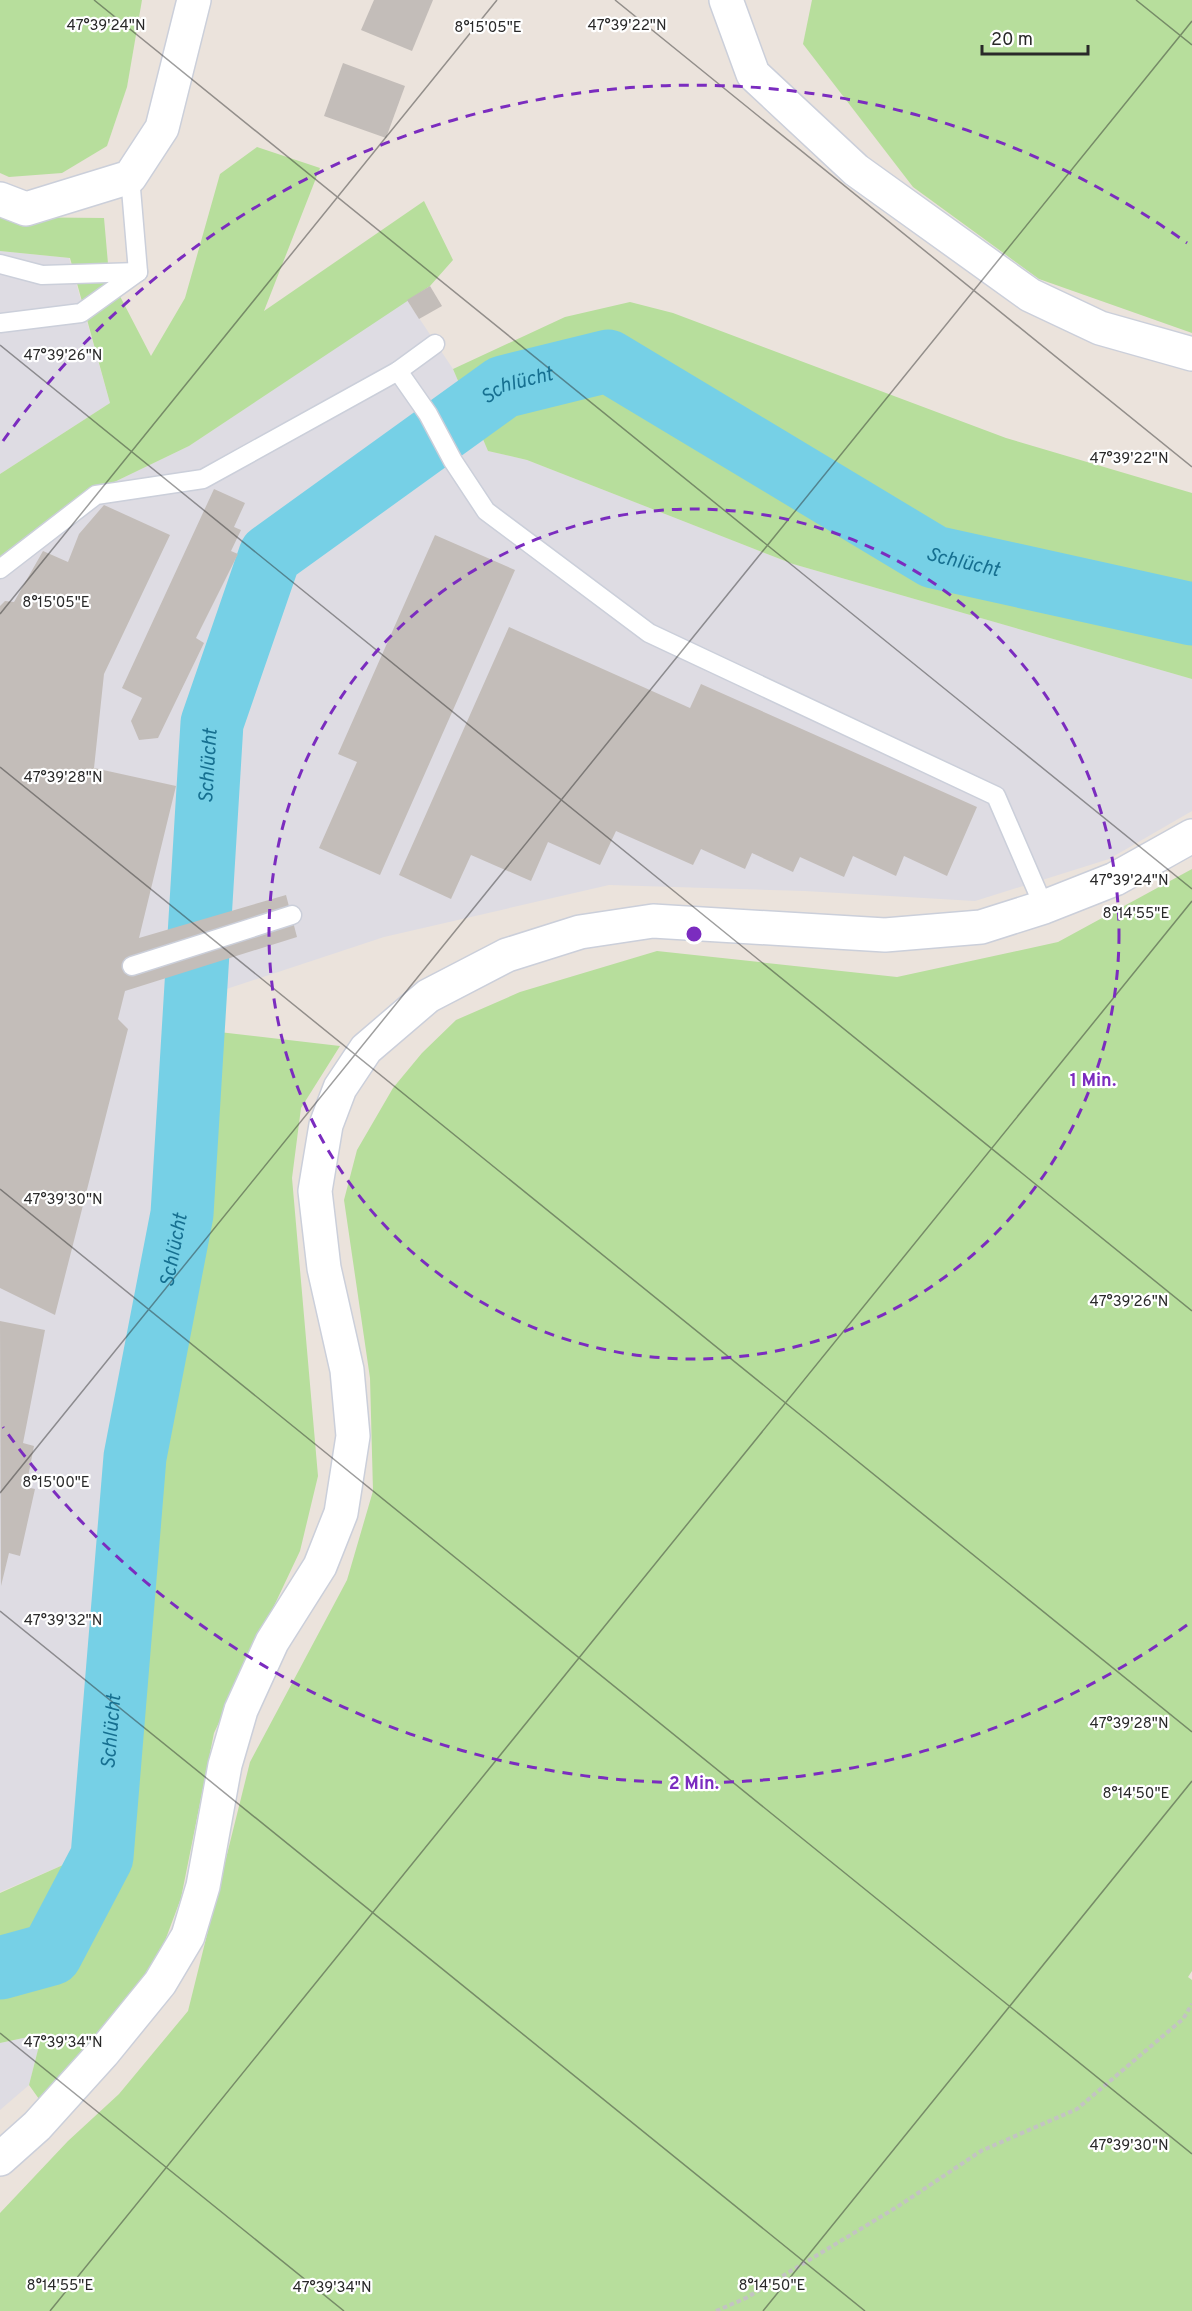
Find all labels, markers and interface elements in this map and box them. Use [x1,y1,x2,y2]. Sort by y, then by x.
text: 47°39'24"N [66,17,146,36]
text: 47°39'22"N [587,17,667,36]
scale bar [982,18,1088,56]
text: 8°15'05"E [454,19,522,38]
text: 20 m [991,29,1033,52]
text: 47°39'26"N [24,347,102,366]
water label: Schlücht [476,362,557,411]
text: 47°39'22"N [1089,450,1169,469]
water label: Schlücht [920,542,1003,584]
text: 8°15'05"E [22,594,90,613]
water label: Schlücht [194,727,225,804]
text: 47°39'28"N [23,769,103,788]
text: 47°39'24"N [1089,872,1169,891]
text: 8°14'55"E [1103,905,1169,924]
centre of rings [684,924,704,944]
text: 1 Min. [1070,1070,1116,1093]
text: 47°39'30"N [23,1191,103,1210]
water label: Schlücht [155,1211,195,1290]
text: 47°39'26"N [1090,1293,1168,1312]
text: 8°15'00"E [22,1474,90,1493]
text: 47°39'32"N [24,1612,102,1631]
water label: Schlücht [96,1693,128,1770]
text: 47°39'28"N [1089,1715,1169,1734]
text: 2 Min. [669,1773,719,1796]
text: 8°14'50"E [1102,1785,1170,1804]
text: 47°39'34"N [23,2034,103,2053]
text: 47°39'30"N [1089,2137,1169,2156]
text: 8°14'55"E [27,2277,93,2296]
text: 8°14'50"E [738,2277,806,2296]
text: 47°39'34"N [292,2279,372,2298]

